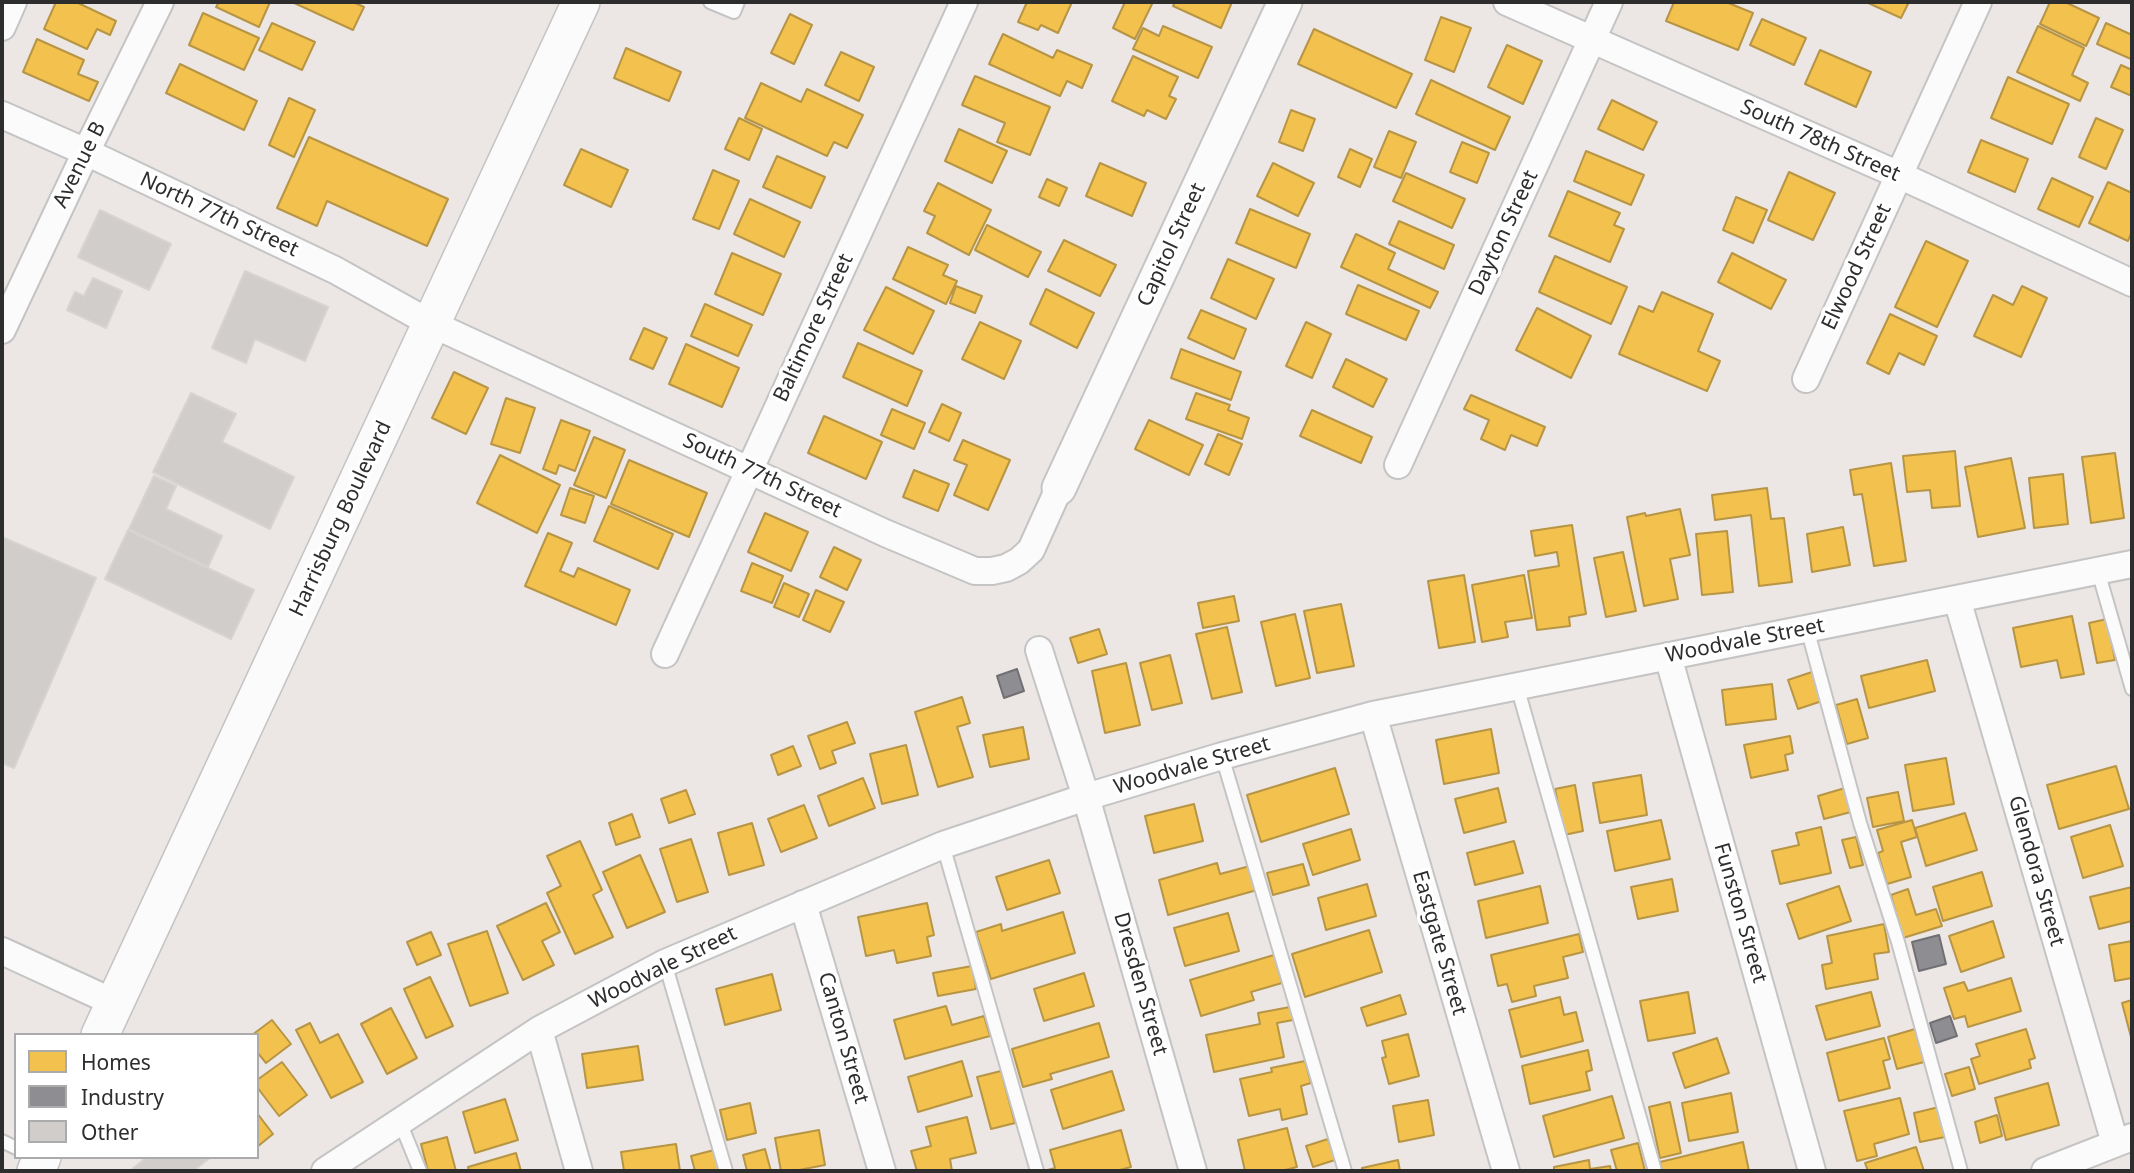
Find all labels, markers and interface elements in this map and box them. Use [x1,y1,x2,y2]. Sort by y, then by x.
street label: South 78th Street [1736,95,1904,187]
street label: Avenue B [48,118,112,212]
street label: Dayton Street [1464,166,1544,300]
street label: North 77th Street [136,167,302,263]
street label: Capitol Street [1132,179,1212,311]
street label: Elwood Street [1817,200,1897,334]
street label: Baltimore Street [769,250,859,406]
street label: Harrisburg Boulevard [285,417,397,621]
street label: South 77th Street [679,428,845,524]
street label: Woodvale Street [1663,613,1827,669]
street label: Woodvale Street [1111,732,1273,800]
street label: Glendora Street [2002,793,2070,949]
street label: Funston Street [1708,840,1772,986]
street label: Eastgate Street [1406,868,1472,1018]
street label: Dresden Street [1108,910,1172,1058]
street label: Woodvale Street [585,921,741,1015]
street label: Canton Street [812,969,874,1107]
legend [14,1033,259,1159]
text: Homes [81,1048,151,1076]
text: Industry [81,1083,164,1111]
text: Other [81,1118,138,1146]

